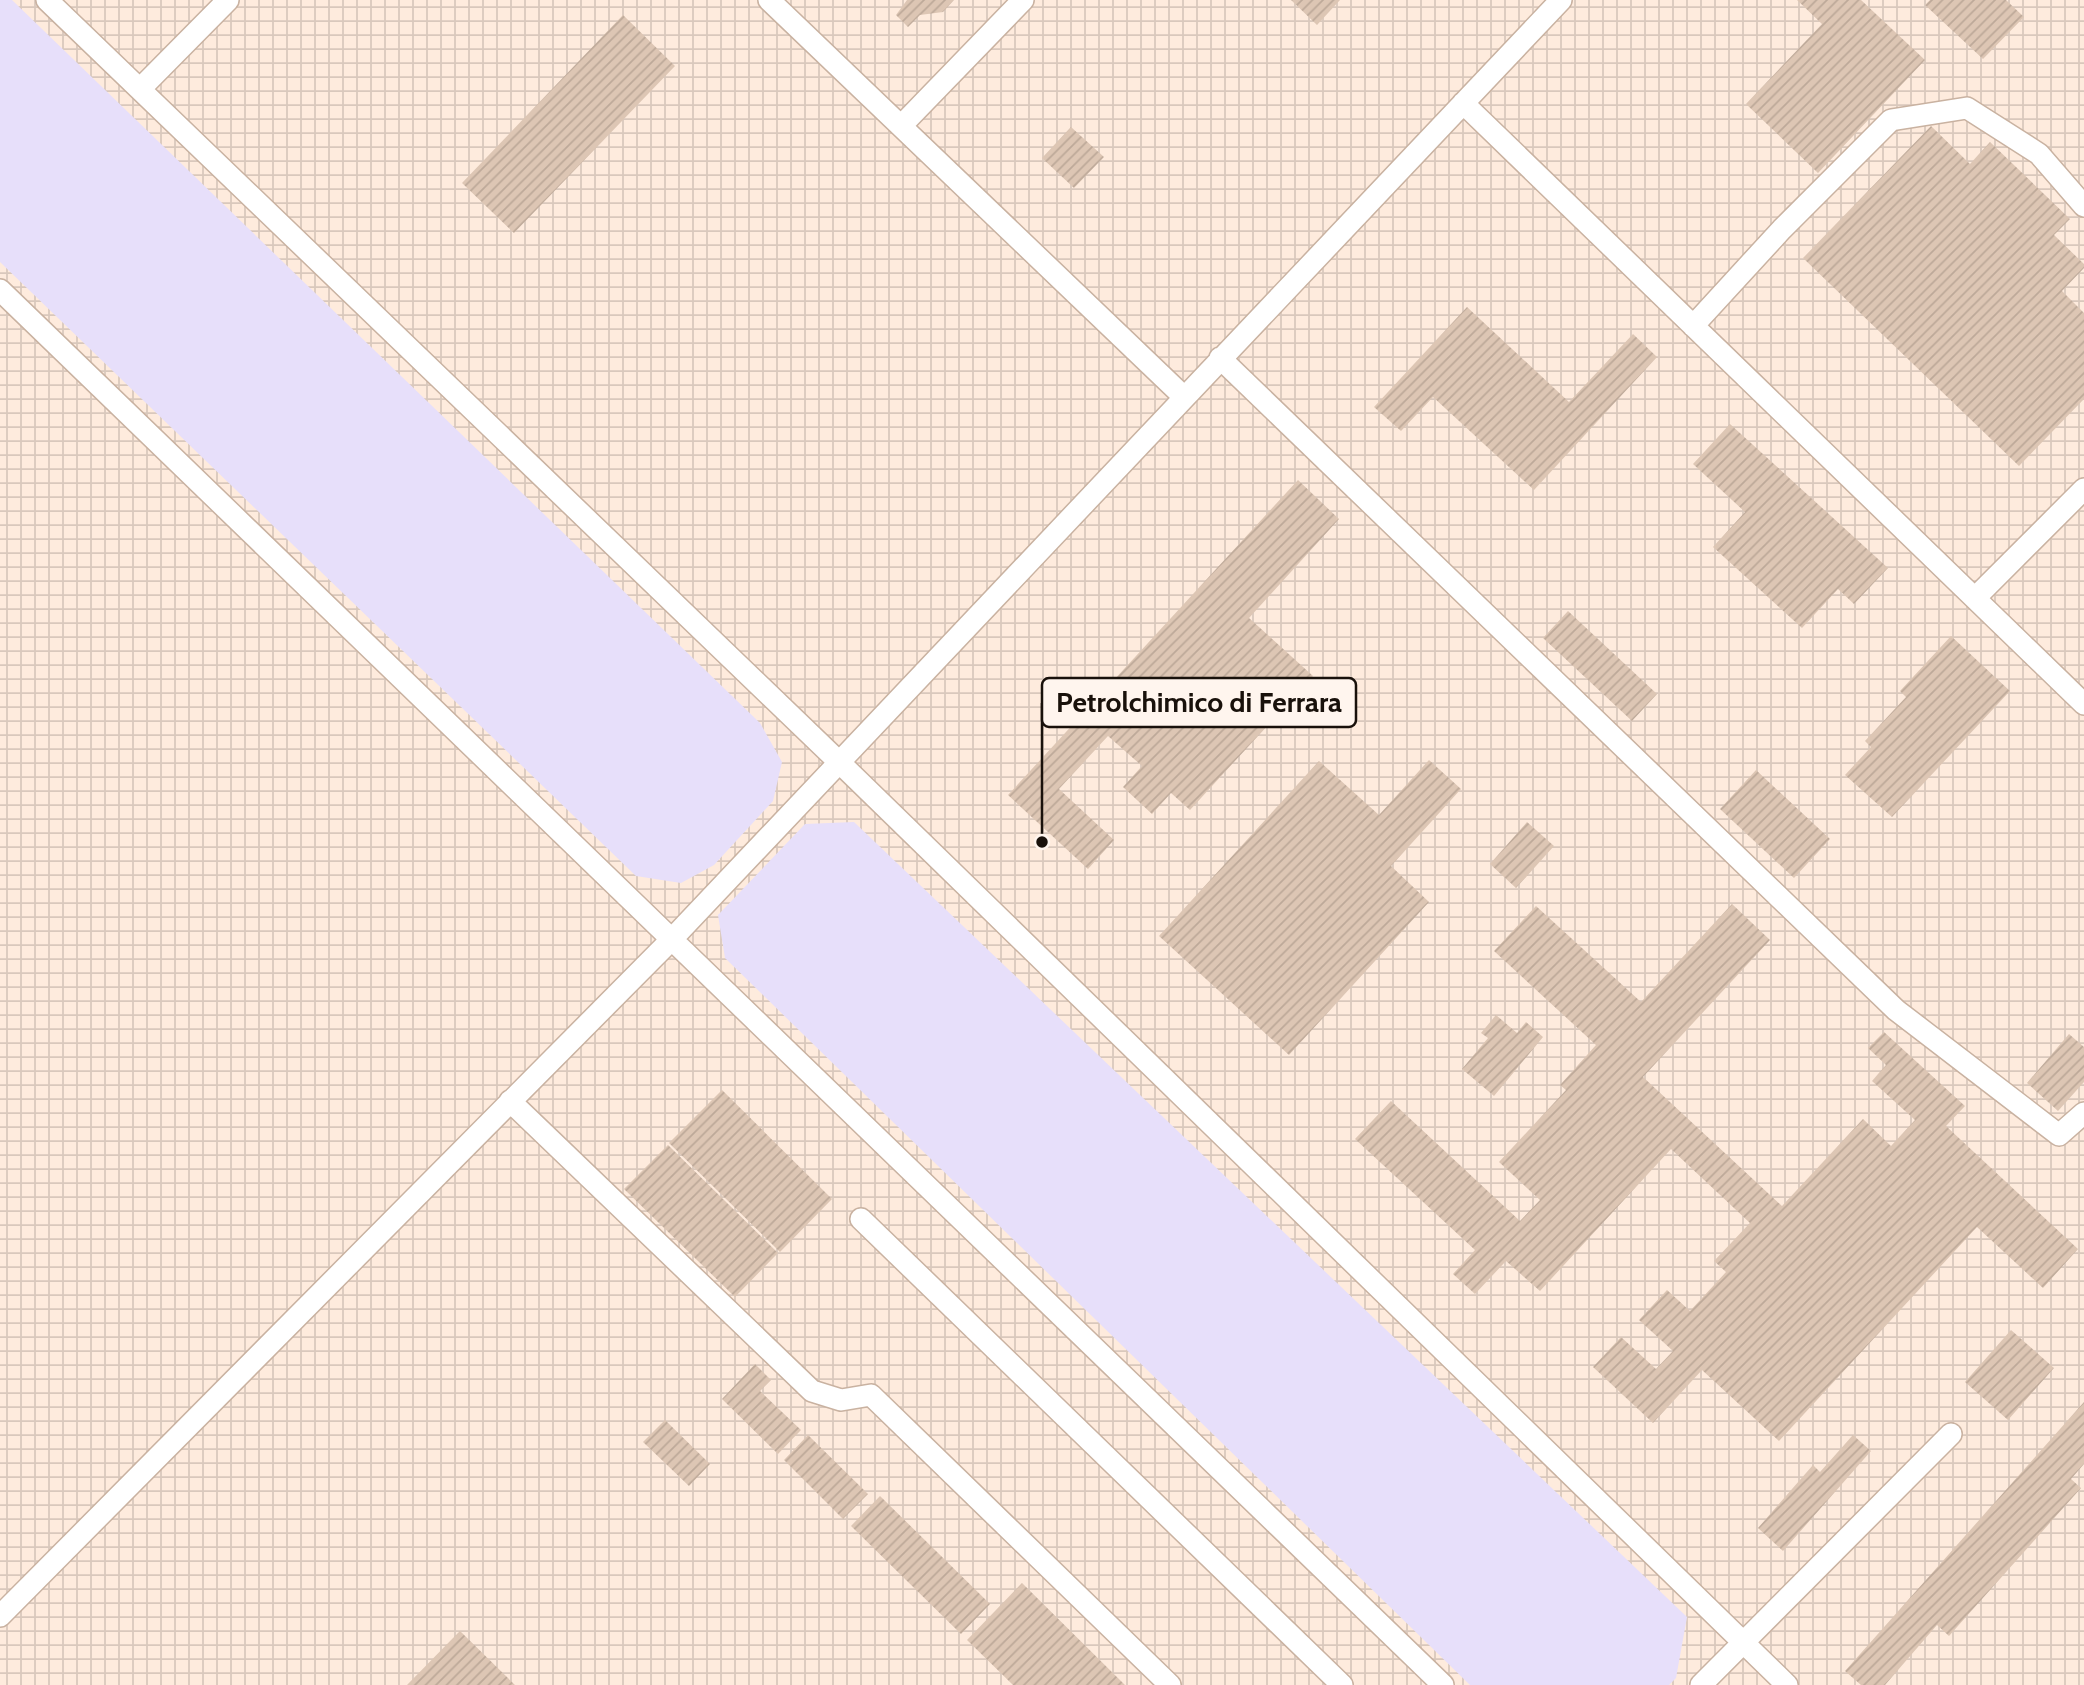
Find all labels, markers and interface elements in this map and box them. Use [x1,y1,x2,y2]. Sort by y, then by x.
callout: Petrolchimico di Ferrara [1042,678,1356,727]
text: Petrolchimico di Ferrara [1056,685,1342,719]

